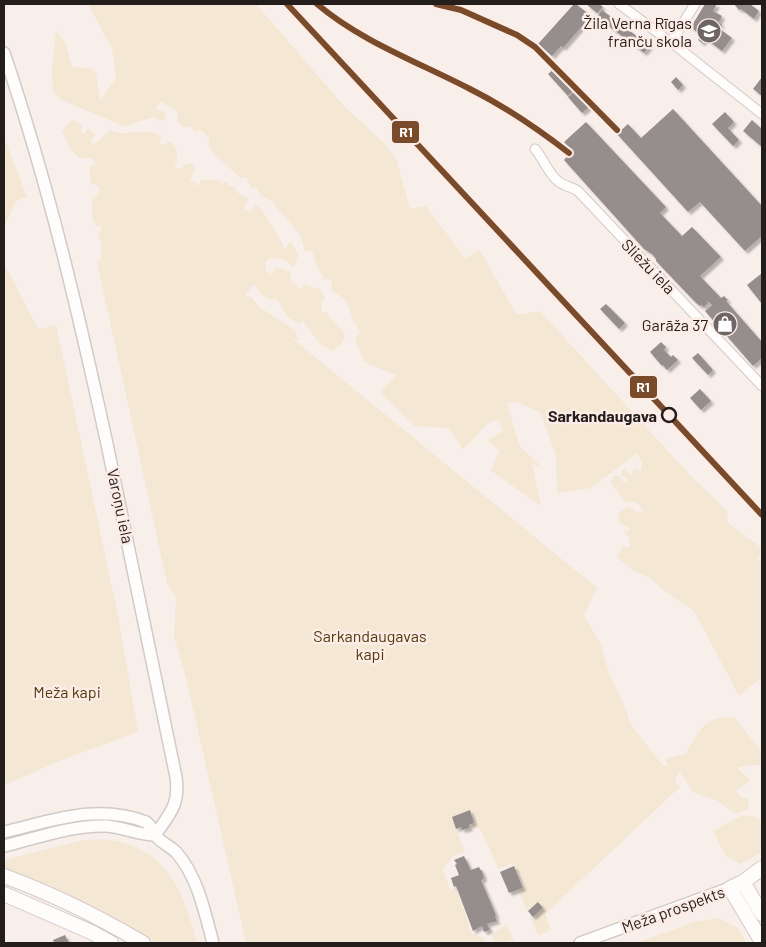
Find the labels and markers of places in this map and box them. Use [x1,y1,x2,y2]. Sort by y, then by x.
place label: Žila Verna Rīgas franču skola [583,13,692,50]
school or university icon: Žila Verna Rīgas franču skola [696,18,722,44]
shop icon: Garāža 37 [712,311,738,337]
place label: Garāža 37 [642,315,708,334]
place label: Sarkandaugava [548,406,657,425]
marker: Sarkandaugava [661,407,677,423]

